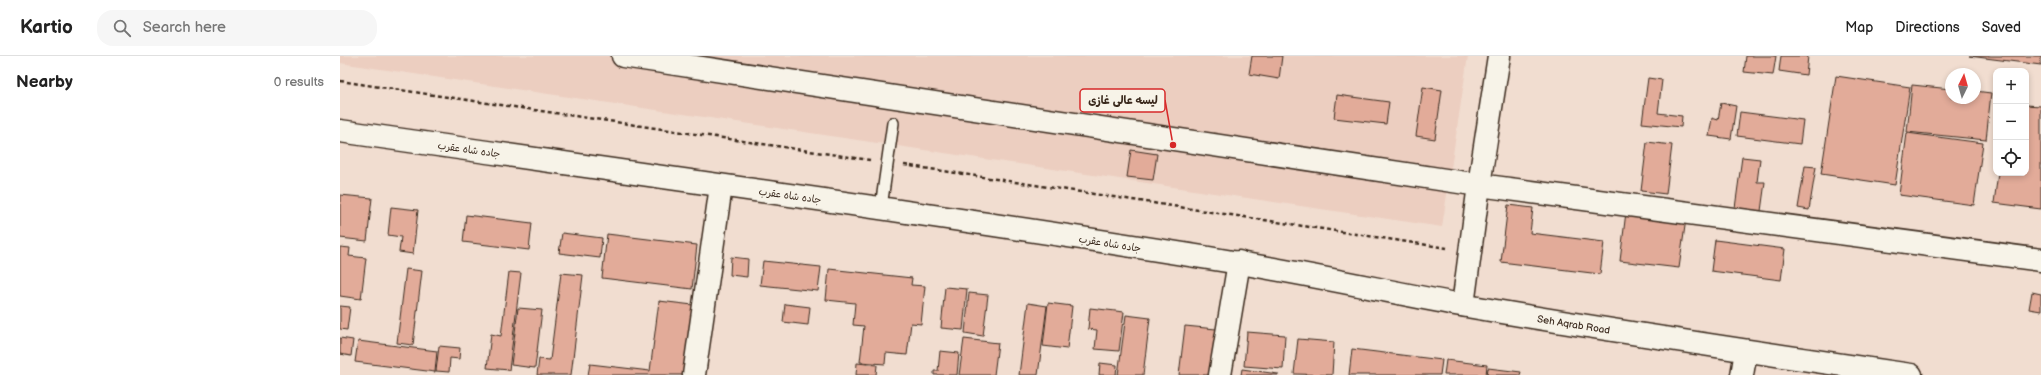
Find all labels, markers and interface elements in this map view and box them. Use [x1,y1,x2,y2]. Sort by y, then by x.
search box [97,10,377,46]
text: Kartio [20,16,73,39]
icon: search [111,17,133,39]
text: Search here [143,18,226,37]
text: Map [1845,19,1873,36]
text: Directions [1895,19,1960,36]
text: Saved [1982,19,2021,36]
north arrow [1945,68,1981,104]
map controls [1993,68,2029,176]
button: + [1993,68,2029,104]
text: Nearby [16,72,73,92]
text: 0 results [274,74,324,90]
callout: لیسه عالی غازی [1080,89,1165,112]
text: لیسه عالی غازی [1088,94,1158,108]
button: − [1993,104,2029,140]
street label: جاده شاه عقرب [437,140,501,160]
button: locate [1993,140,2029,176]
street label: جاده شاه عقرب [758,186,822,206]
street label: جاده شاه عقرب [1078,233,1142,255]
street label: Seh Aqrab Road [1536,313,1611,337]

